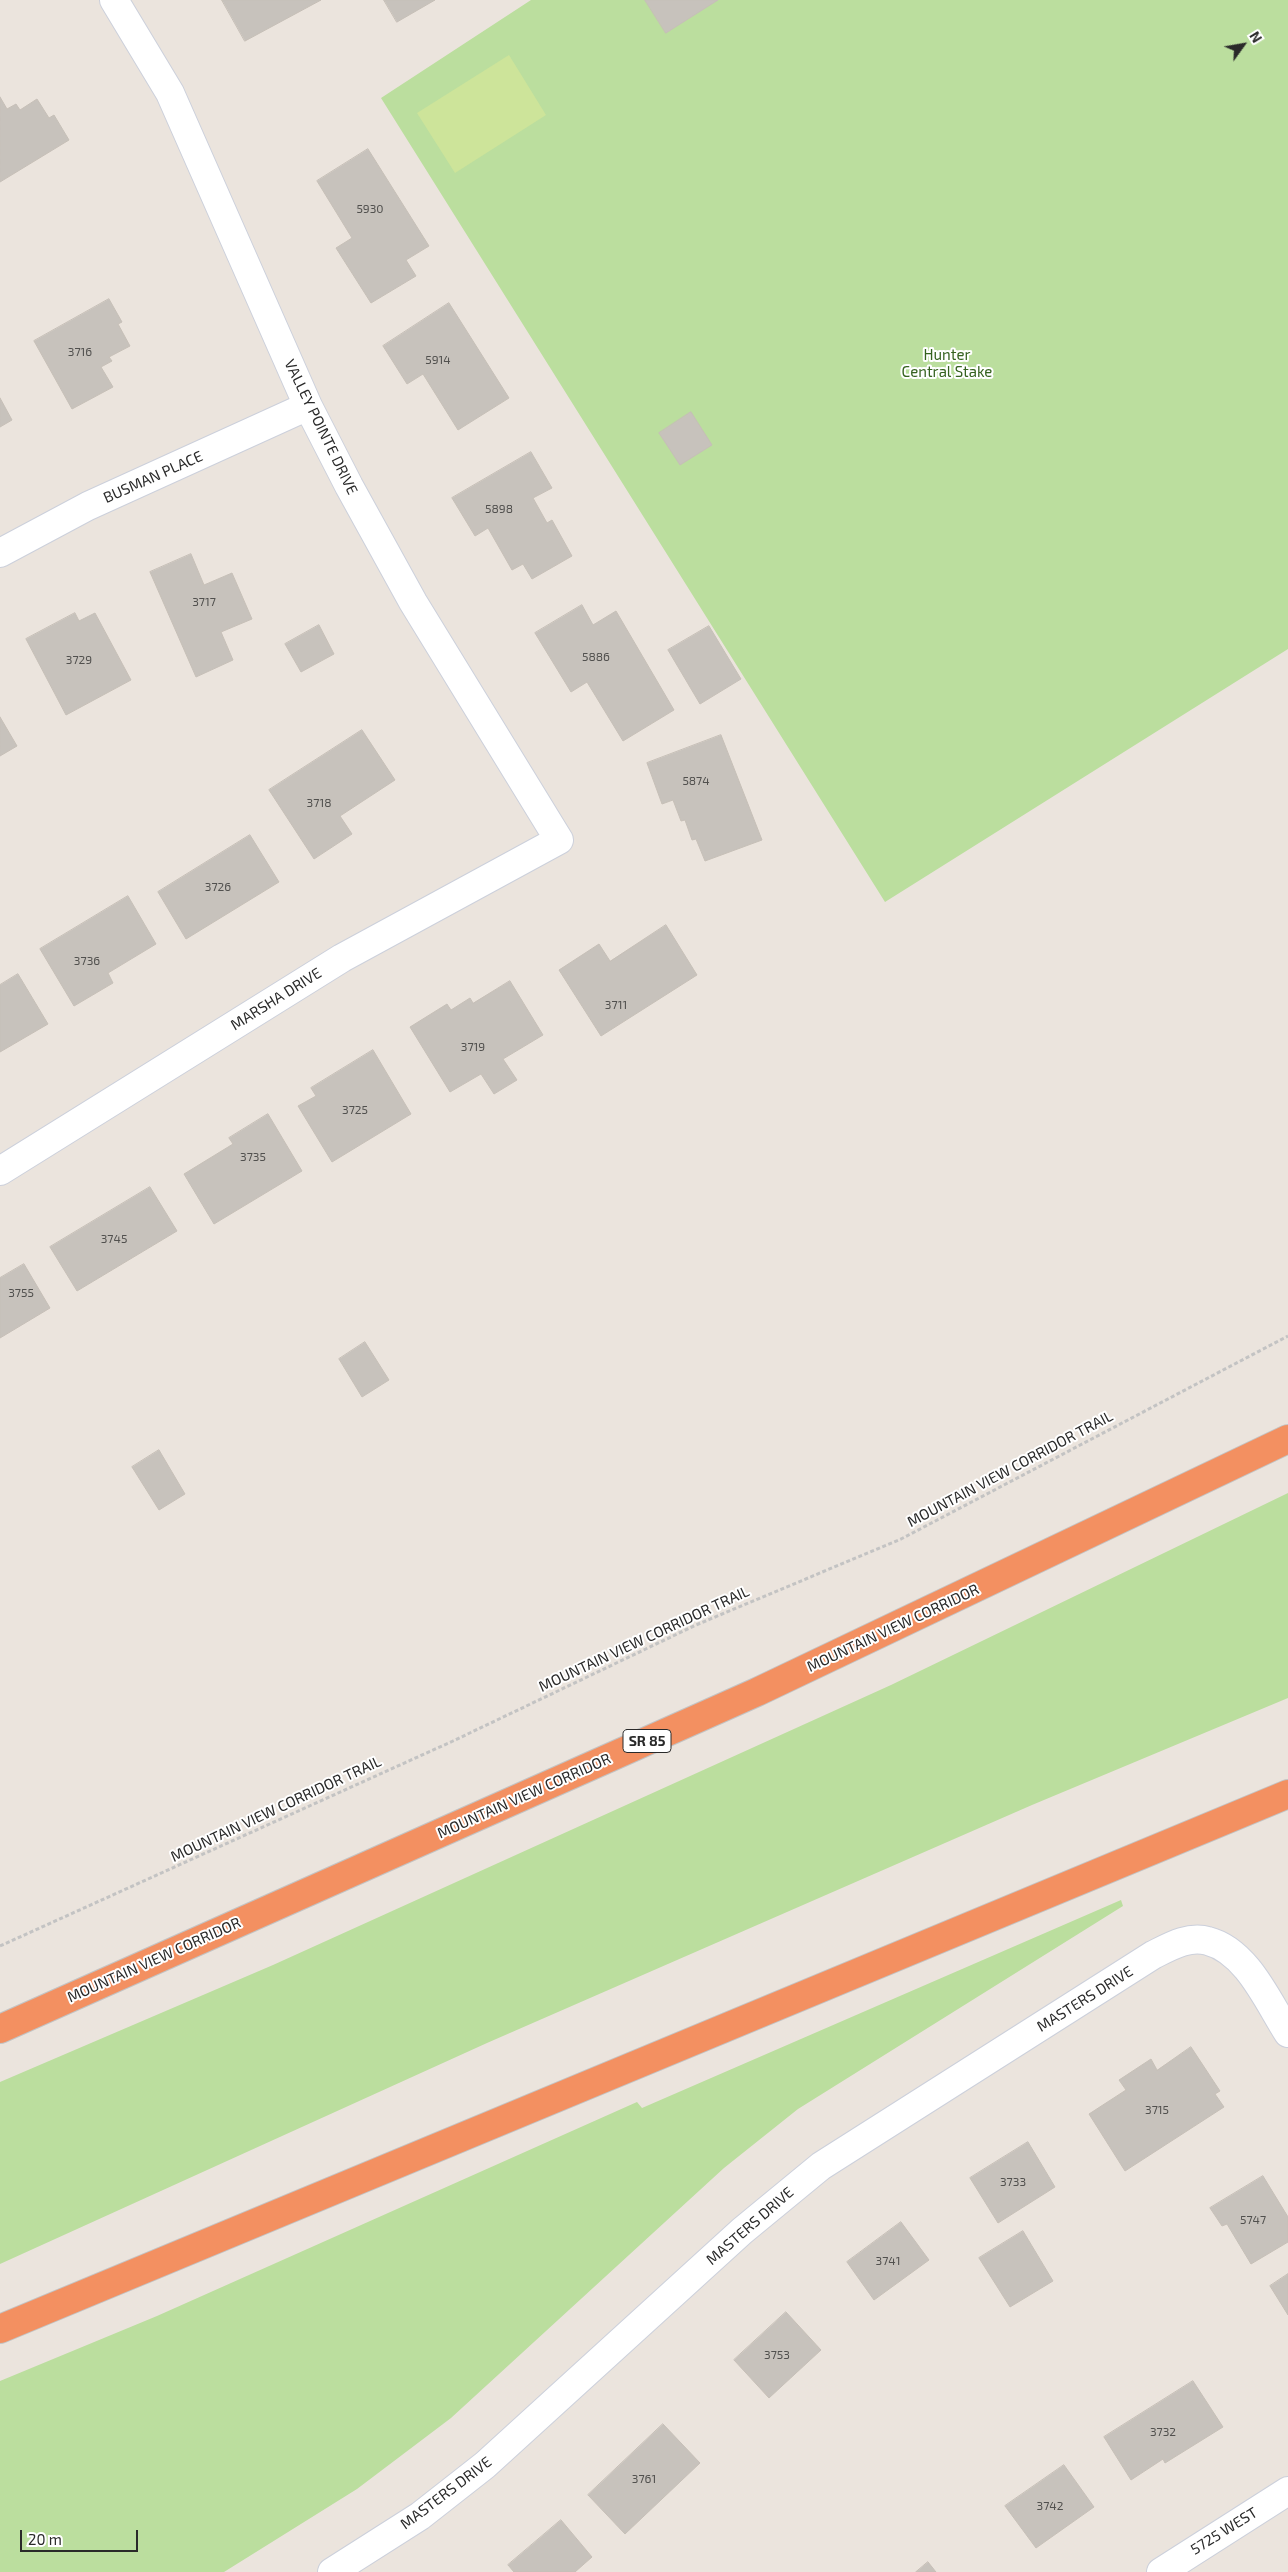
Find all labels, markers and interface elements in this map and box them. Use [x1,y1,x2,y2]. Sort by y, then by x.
north arrow [1218,20,1268,70]
text: N [1246,28,1266,46]
house number: 5930 [356,202,384,216]
house number: 3716 [68,345,92,359]
park label: Hunter Central Stake [902,346,992,381]
house number: 5914 [425,353,451,367]
street label: VALLEY POINTE DRIVE [280,356,362,498]
street label: BUSMAN PLACE [101,447,205,507]
house number: 5898 [485,502,513,516]
house number: 3717 [192,595,216,609]
house number: 5886 [582,650,610,664]
house number: 3729 [66,653,92,667]
house number: 5874 [682,774,710,788]
house number: 3718 [307,796,331,810]
house number: 3726 [205,880,231,894]
house number: 3736 [74,954,100,968]
street label: MARSHA DRIVE [227,964,325,1034]
house number: 3711 [605,998,627,1012]
house number: 3719 [461,1040,485,1054]
house number: 3725 [342,1103,368,1117]
house number: 3735 [240,1150,266,1164]
house number: 3745 [101,1232,127,1246]
house number: 3755 [8,1286,34,1300]
street label: MOUNTAIN VIEW CORRIDOR TRAIL [904,1407,1116,1531]
street label: MOUNTAIN VIEW CORRIDOR [804,1580,982,1676]
street label: MOUNTAIN VIEW CORRIDOR TRAIL [536,1582,752,1696]
road number: SR 85 [623,1730,671,1752]
street label: MOUNTAIN VIEW CORRIDOR [435,1750,613,1842]
street label: MOUNTAIN VIEW CORRIDOR TRAIL [168,1752,384,1866]
street label: MOUNTAIN VIEW CORRIDOR [65,1914,243,2006]
street label: MASTERS DRIVE [1034,1962,1136,2036]
house number: 3715 [1145,2103,1169,2117]
house number: 3733 [1000,2175,1026,2189]
street label: MASTERS DRIVE [703,2183,797,2269]
house number: 5747 [1240,2213,1266,2227]
house number: 3741 [876,2254,900,2268]
house number: 3753 [764,2348,790,2362]
house number: 3732 [1150,2425,1176,2439]
street label: MASTERS DRIVE [397,2453,495,2533]
house number: 3761 [632,2472,656,2486]
house number: 3742 [1037,2499,1063,2513]
street label: 5725 WEST [1187,2503,1261,2559]
scale bar [22,2520,140,2552]
text: 20 m [28,2530,62,2548]

